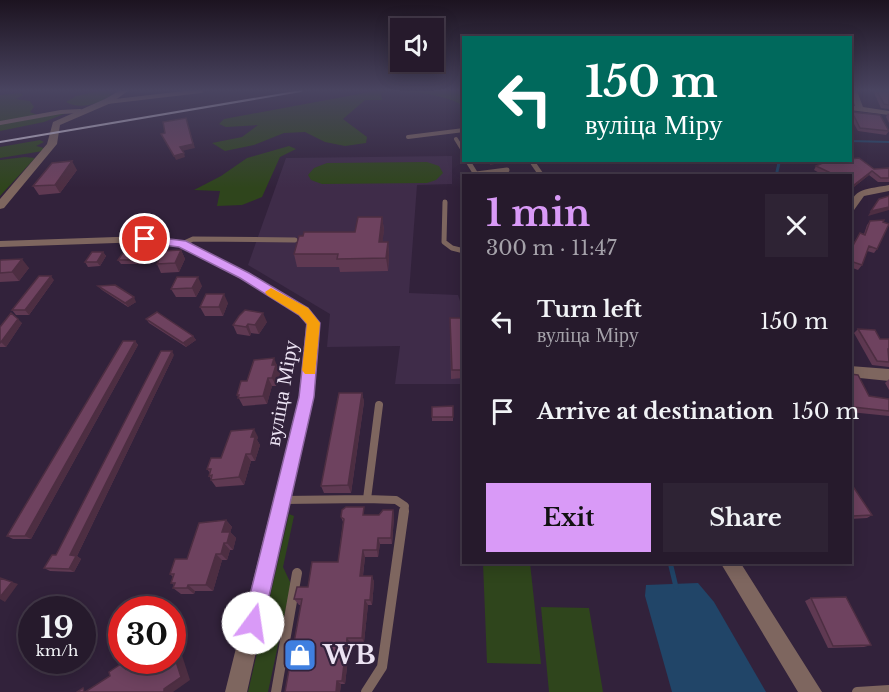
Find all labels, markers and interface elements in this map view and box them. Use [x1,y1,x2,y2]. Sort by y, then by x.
map controls [390,18,444,72]
button: sound [390,18,444,72]
text: 150 m [585,56,718,108]
icon: left [486,60,564,138]
text: вуліца Міру [585,108,722,141]
text: 1 min [486,191,590,236]
button: close [765,194,828,257]
pin [119,213,170,264]
icon: arrive [128,222,161,255]
text: 300 m · 11:47 [486,236,617,260]
text: Turn left [537,296,642,323]
icon: left [486,305,519,338]
text: 150 m [760,308,828,335]
text: вуліца Міру [537,323,639,347]
street label: вуліца Міру [260,338,304,448]
icon: arrive [486,395,519,428]
text: Arrive at destination [537,398,774,425]
text: 150 m [792,398,859,425]
button: Exit [486,483,651,552]
button: Share [663,483,828,552]
position arrow [221,591,285,655]
speed limit sign: 30 [108,596,186,674]
text: 19 [40,609,74,646]
shop icon: WB [282,637,318,673]
place label: WB [322,639,376,671]
text: km/h [36,641,78,660]

